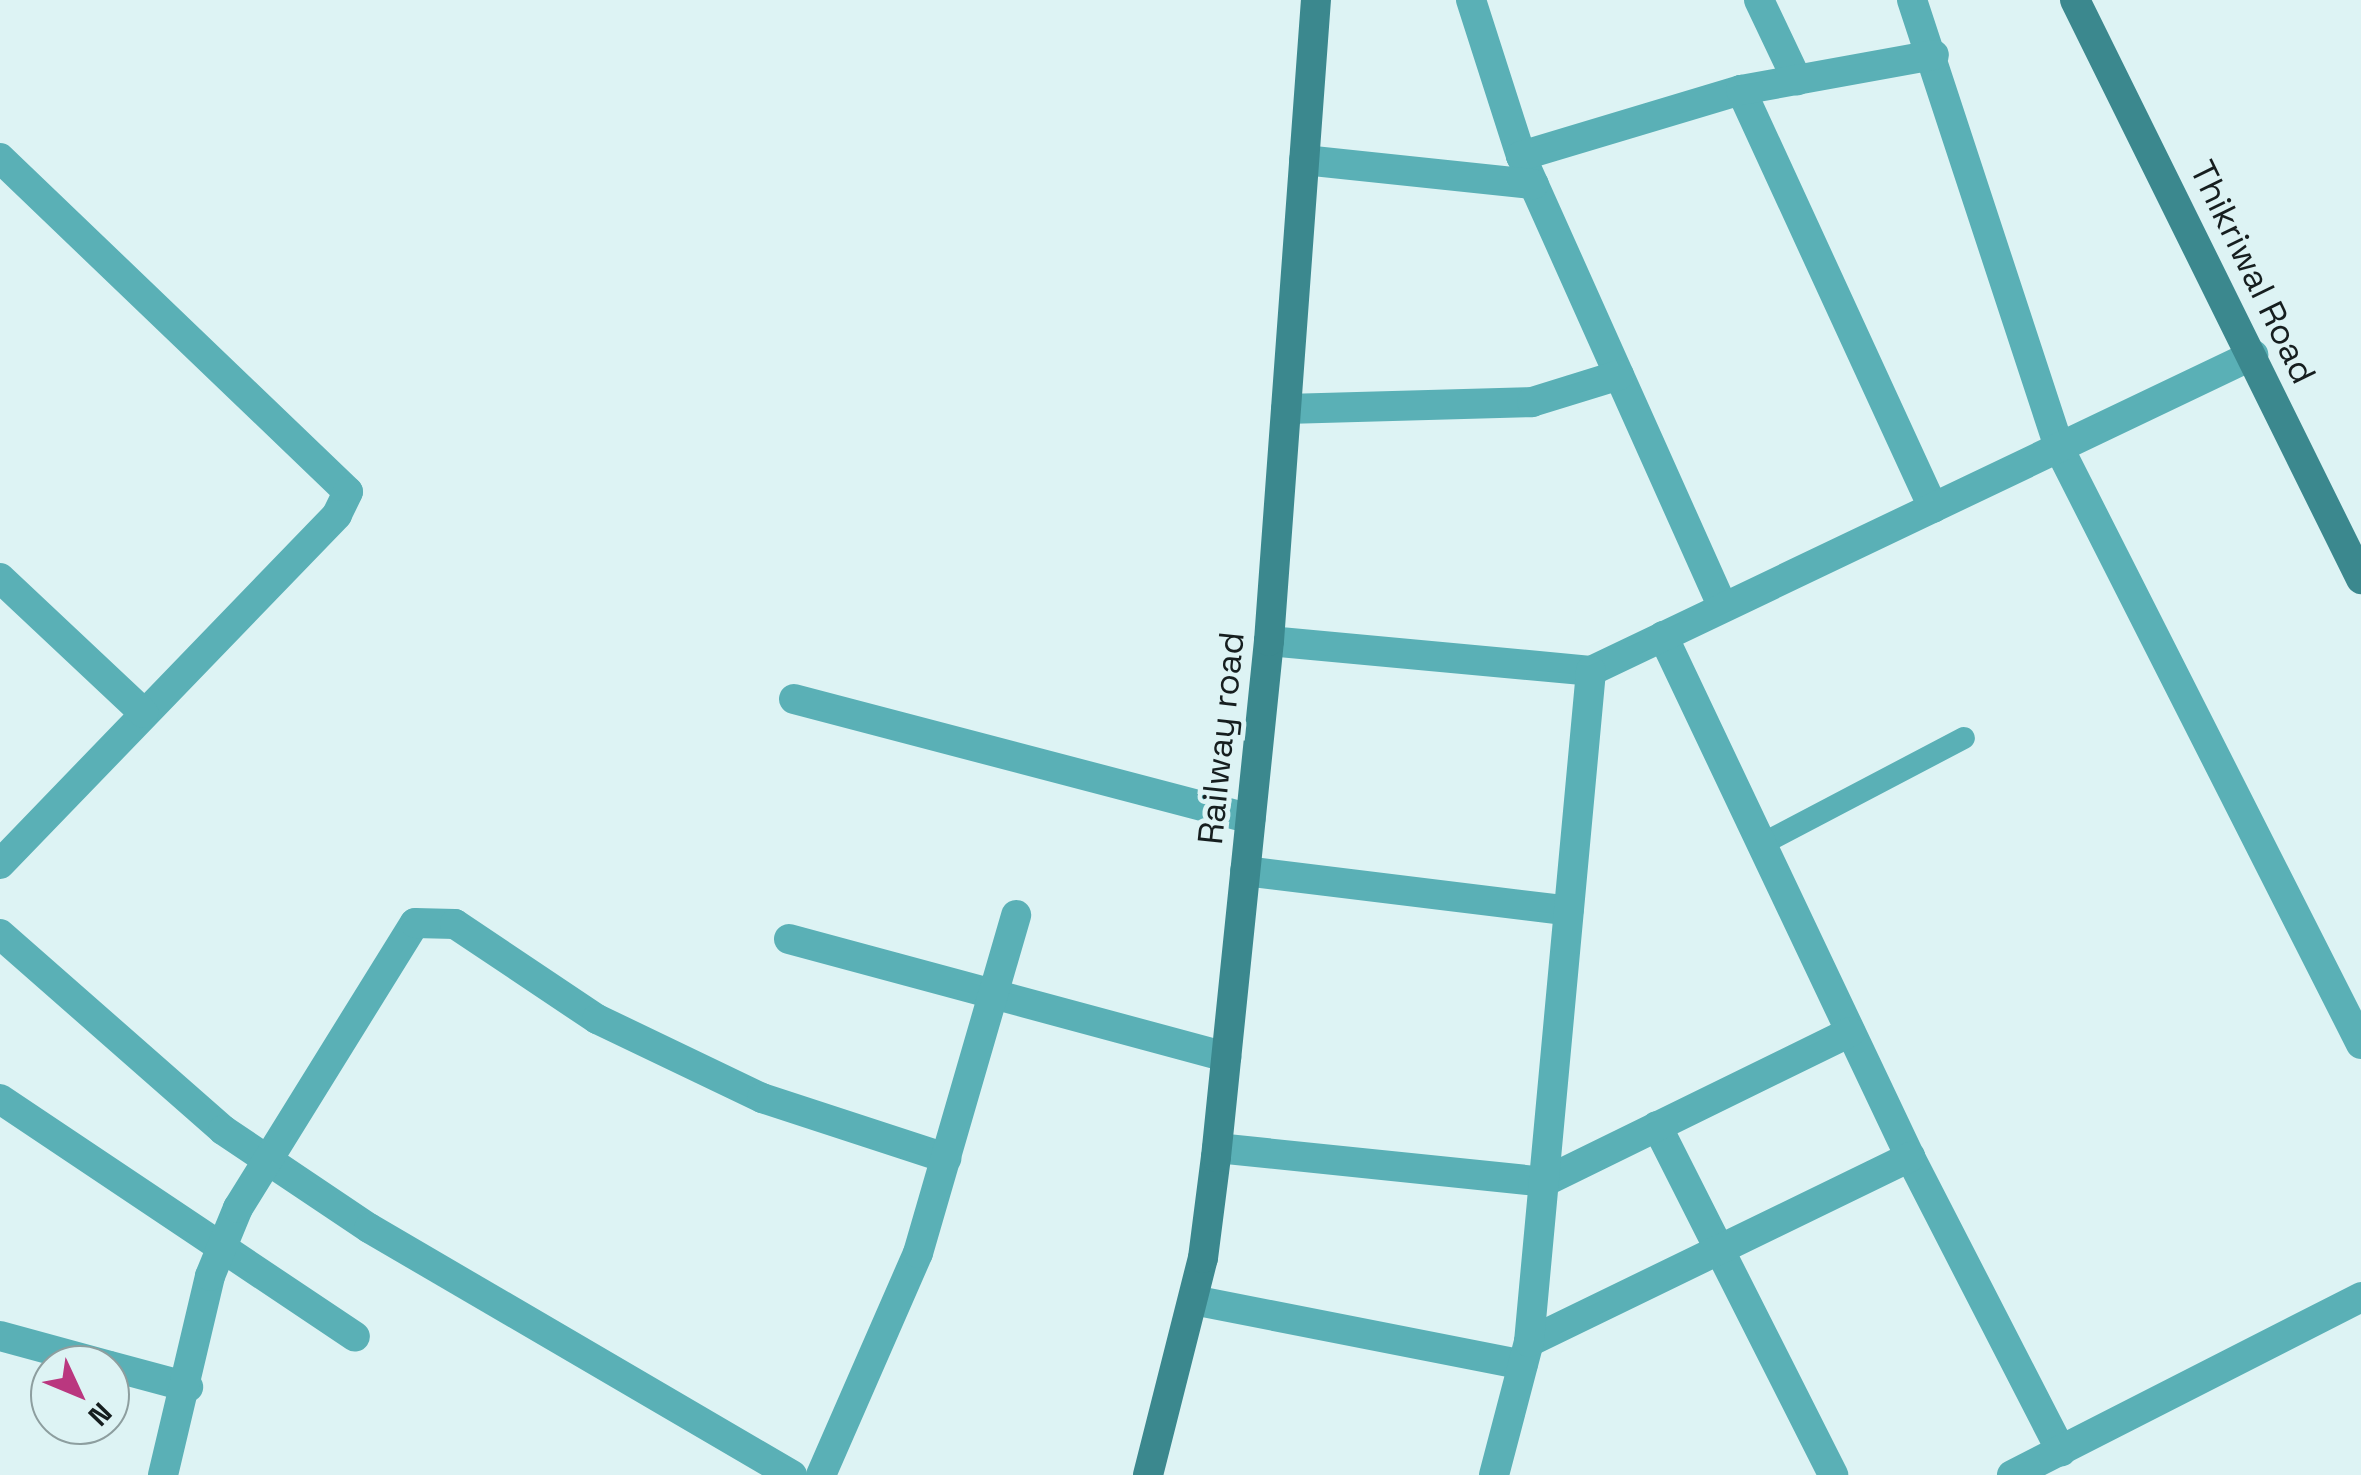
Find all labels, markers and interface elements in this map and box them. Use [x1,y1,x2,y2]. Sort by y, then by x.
street label: Thikriwal Road [2181,154,2325,390]
street label: Railway road [1189,630,1253,846]
north arrow [30,1345,130,1445]
text: N [81,1395,120,1434]

